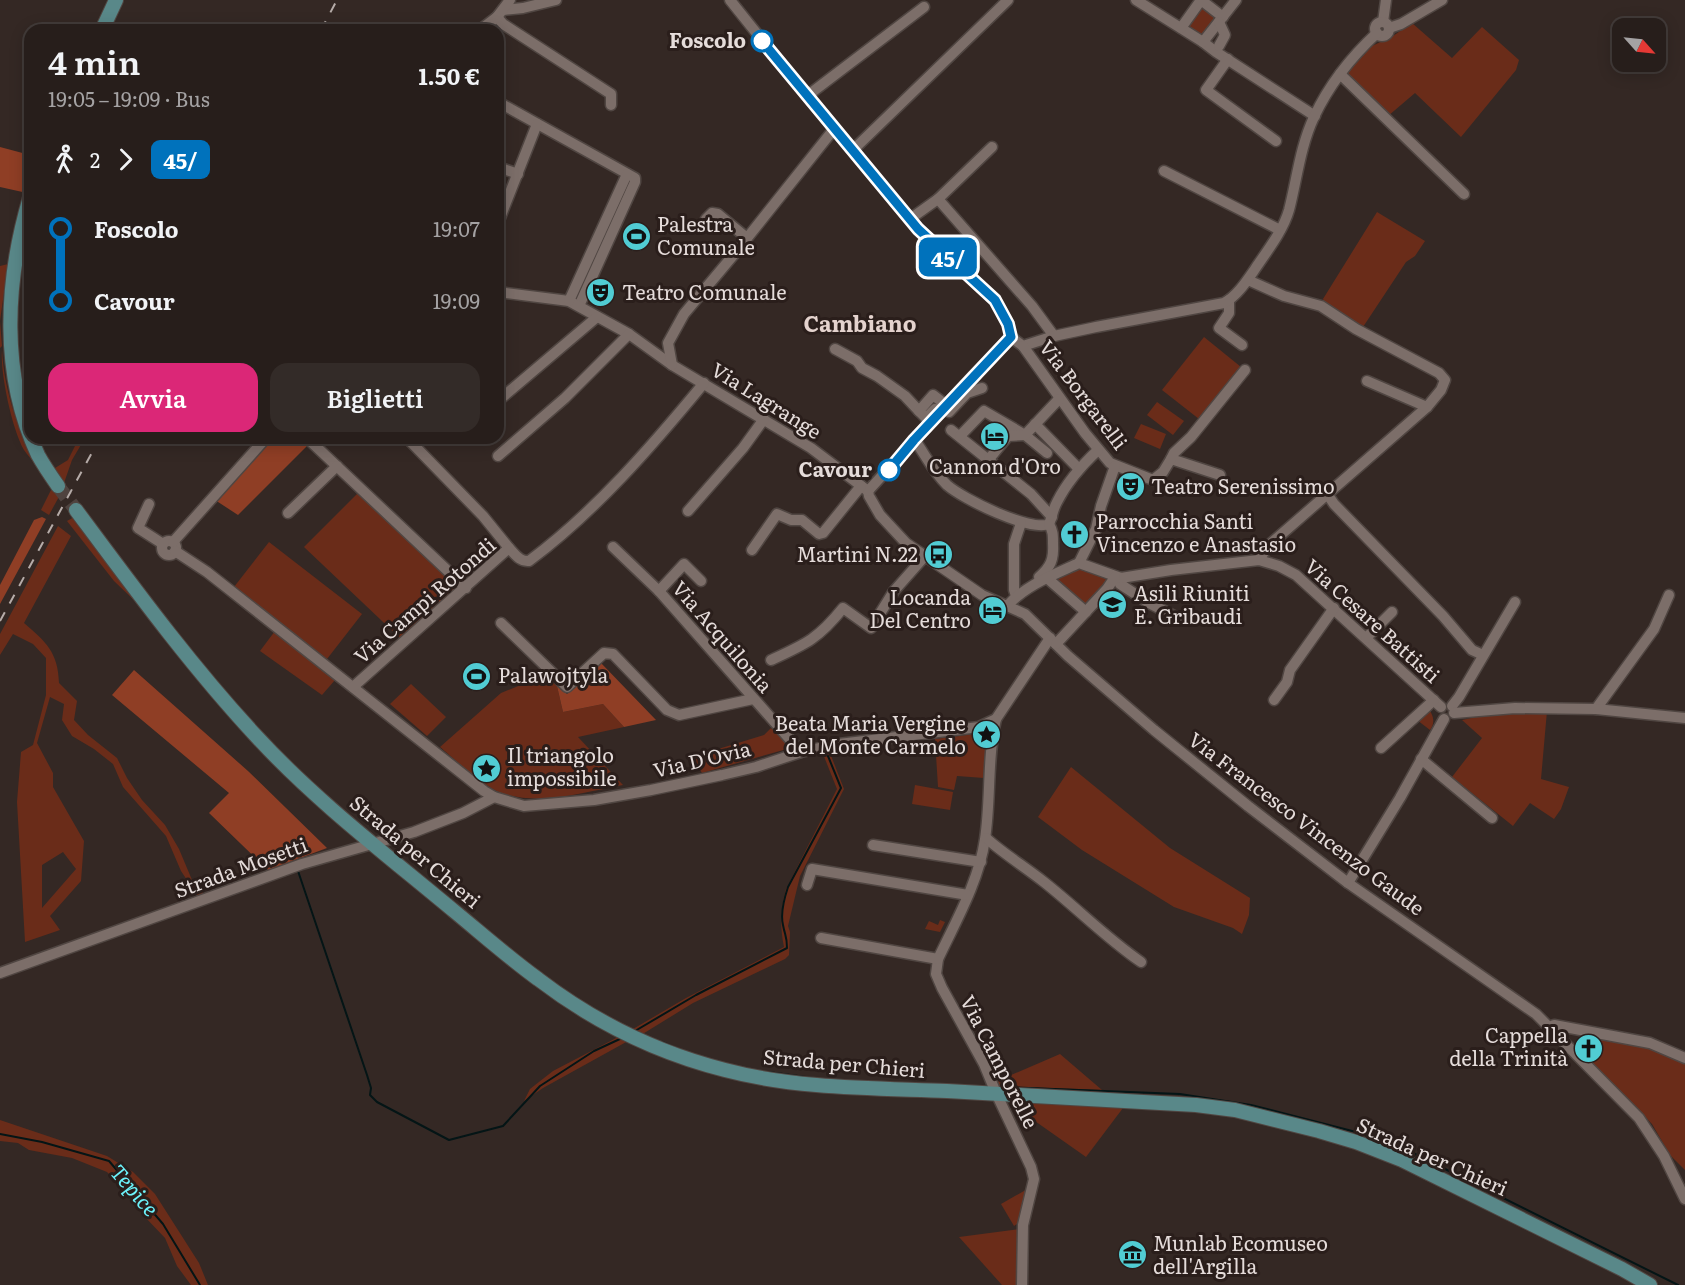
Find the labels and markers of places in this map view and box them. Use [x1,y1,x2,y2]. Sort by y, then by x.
place label: Foscolo [669,24,746,54]
marker: Foscolo [751,30,773,52]
place label: Palestra Comunale [657,208,755,261]
sports icon: Palestra Comunale [620,220,652,252]
place label: Teatro Comunale [622,276,787,306]
theatre icon: Teatro Comunale [585,277,617,309]
hotel icon: Cannon d'Oro [979,421,1011,453]
place label: Cannon d'Oro [929,450,1061,480]
place label: Cavour [799,453,872,483]
marker: Cavour [878,459,900,481]
place label: Teatro Serenissimo [1151,470,1335,500]
theatre icon: Teatro Serenissimo [1114,471,1146,503]
place label: Parrocchia Santi Vincenzo e Anastasio [1096,505,1296,558]
church icon: Parrocchia Santi Vincenzo e Anastasio [1059,518,1091,550]
place label: Martini N.22 [796,538,918,568]
bus stop icon: Martini N.22 [923,539,955,571]
place label: Asili Riuniti E. Gribaudi [1134,577,1250,630]
place label: Locanda Del Centro [869,581,971,634]
school or university icon: Asili Riuniti E. Gribaudi [1097,589,1129,621]
hotel icon: Locanda Del Centro [976,594,1008,626]
place label: Palawojtyla [498,659,609,689]
sports icon: Palawojtyla [461,660,493,692]
place label: Beata Maria Vergine del Monte Carmelo [775,707,966,760]
place icon: Beata Maria Vergine del Monte Carmelo [971,719,1003,751]
place label: Il triangolo impossibile [507,739,617,792]
place icon: Il triangolo impossibile [470,752,502,784]
place label: Cappella della Trinità [1449,1019,1568,1072]
church icon: Cappella della Trinità [1573,1032,1605,1064]
place label: Munlab Ecomuseo dell'Argilla [1153,1227,1328,1280]
museum icon: Munlab Ecomuseo dell'Argilla [1116,1239,1148,1271]

